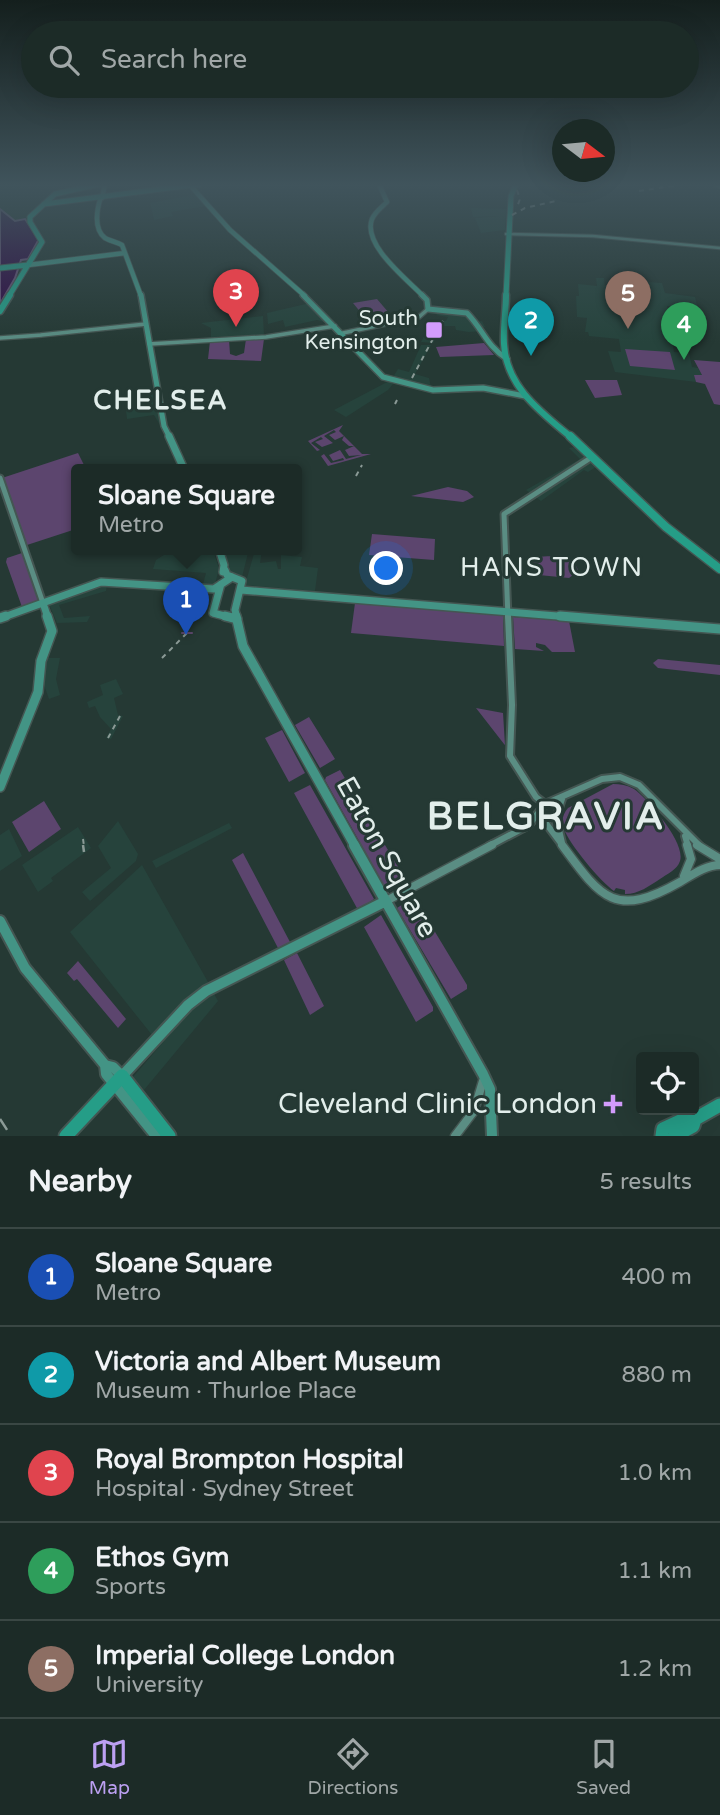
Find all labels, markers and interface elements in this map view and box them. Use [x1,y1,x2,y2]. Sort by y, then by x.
search box [21,21,699,98]
icon: search [45,41,83,79]
text: Search here [101,44,247,75]
north arrow [552,119,615,182]
pin: 3 [213,269,259,327]
pin: 5 [605,271,651,329]
pin: 2 [508,298,554,356]
pin: 4 [661,302,707,360]
place label: South Kensington [304,306,418,355]
marker: South Kensington [424,320,444,340]
district label: CHELSEA [93,385,229,416]
popup [71,464,302,555]
text: Sloane Square [98,480,275,511]
text: Metro [98,511,164,539]
your location [369,551,403,585]
district label: HANS TOWN [460,552,644,583]
pin: 1 [163,577,209,635]
street label: Eaton Square [329,771,445,943]
district label: BELGRAVIA [427,794,665,840]
map controls [636,1052,699,1115]
button: locate [636,1052,699,1115]
place label: Cleveland Clinic London [278,1087,597,1121]
marker: Cleveland Clinic London [603,1094,623,1114]
text: Nearby [28,1163,132,1200]
text: 5 results [599,1168,692,1196]
text: Sloane Square [95,1248,272,1279]
text: 1 [44,1263,58,1291]
text: 400 m [622,1263,692,1291]
text: Metro [95,1279,161,1307]
text: Victoria and Albert Museum [95,1346,441,1377]
text: 2 [44,1361,58,1389]
text: 880 m [622,1361,692,1389]
text: Museum · Thurloe Place [95,1377,357,1405]
text: Royal Brompton Hospital [95,1444,404,1475]
text: 3 [44,1459,58,1487]
text: 1.0 km [618,1459,692,1487]
text: Hospital · Sydney Street [95,1475,354,1503]
text: Ethos Gym [95,1542,229,1573]
text: 4 [44,1557,58,1585]
text: 1.1 km [618,1557,692,1585]
text: Sports [95,1573,166,1601]
text: Imperial College London [95,1640,395,1671]
text: 5 [44,1655,58,1683]
text: 1.2 km [618,1655,692,1683]
text: University [95,1671,203,1699]
tab: Map [89,1735,130,1799]
tab: Directions [308,1735,399,1799]
tab: Saved [576,1735,631,1799]

